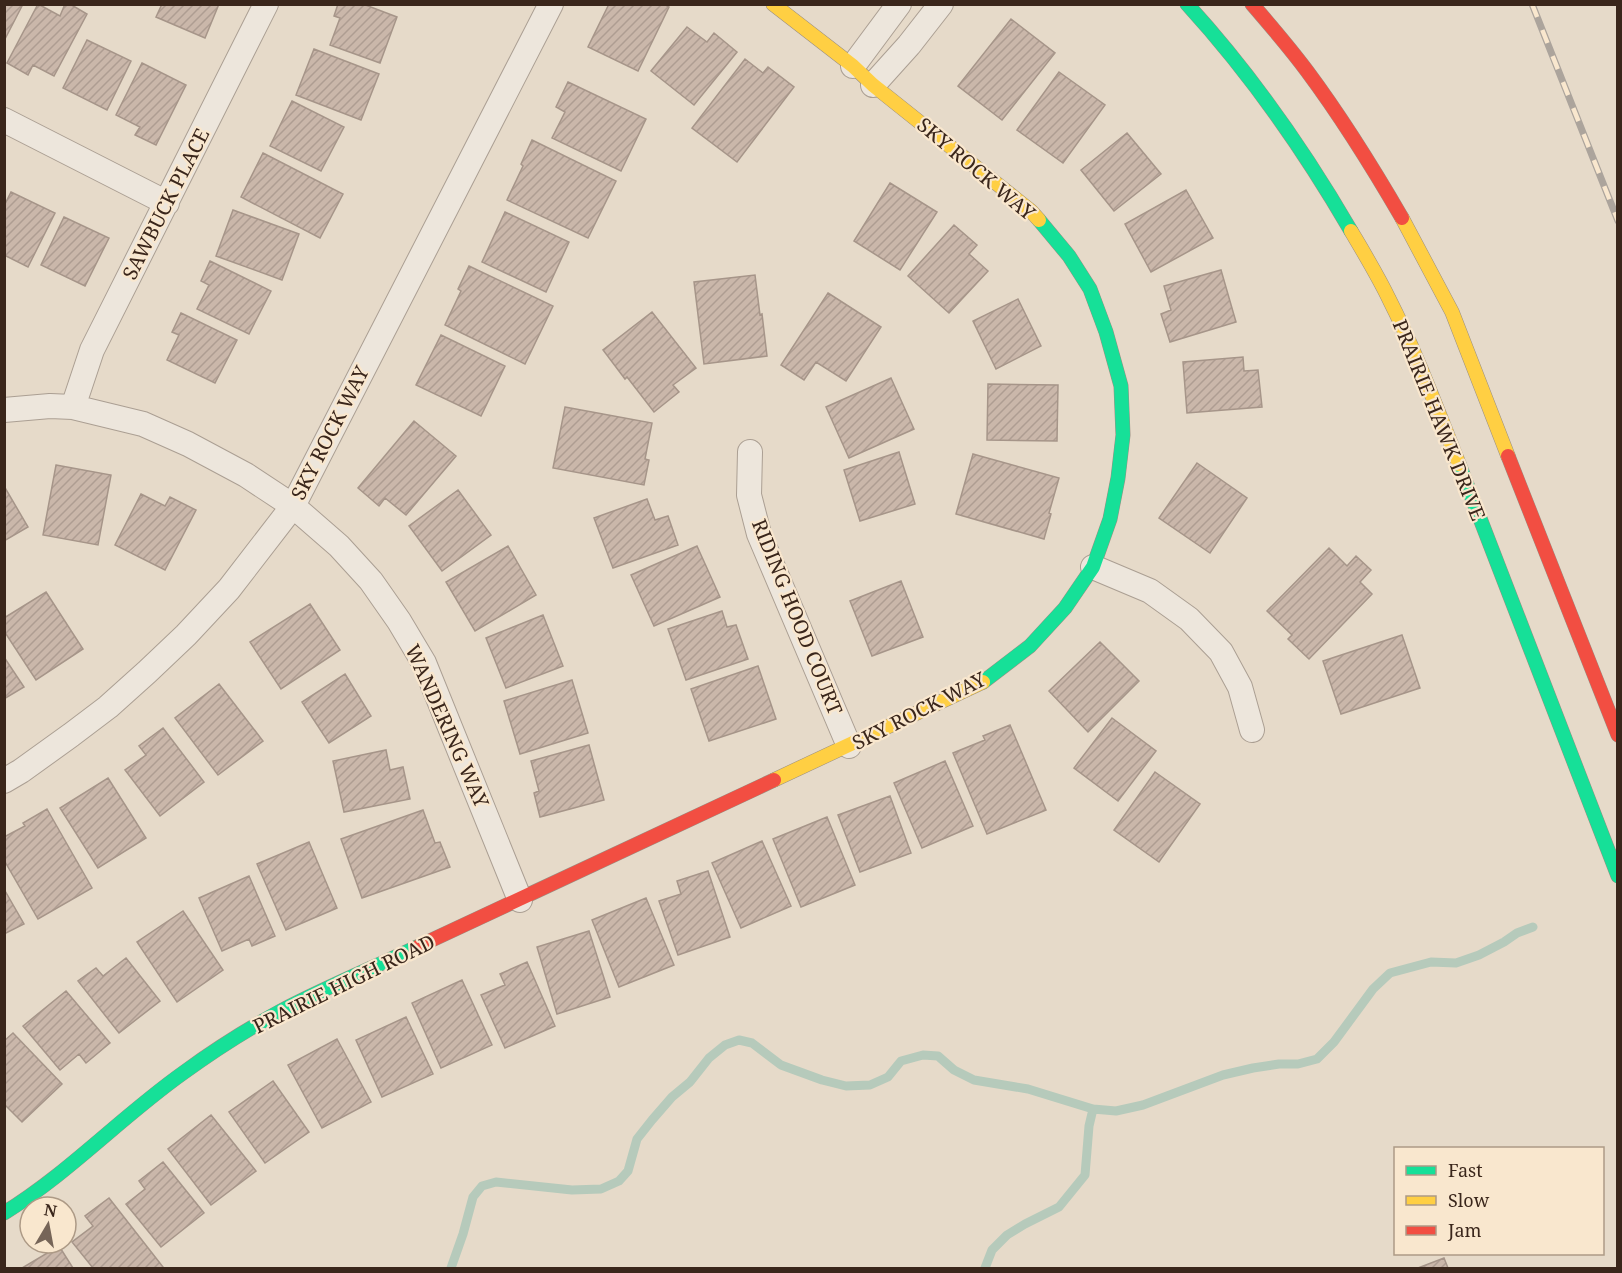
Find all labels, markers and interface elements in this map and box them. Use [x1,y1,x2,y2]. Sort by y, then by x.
street label: SKY ROCK WAY [912,111,1041,226]
street label: SAWBUCK PLACE [116,124,215,284]
street label: PRAIRIE HAWK DRIVE [1387,315,1492,524]
street label: SKY ROCK WAY [284,361,375,504]
street label: RIDING HOOD COURT [746,515,849,719]
street label: WANDERING WAY [399,640,496,812]
street label: SKY ROCK WAY [847,665,991,756]
street label: PRAIRIE HIGH ROAD [248,928,439,1039]
legend [1394,1147,1604,1255]
text: Fast [1448,1158,1483,1182]
text: Slow [1448,1188,1490,1212]
north arrow [18,1195,78,1255]
text: N [42,1198,59,1222]
text: Jam [1447,1218,1482,1242]

